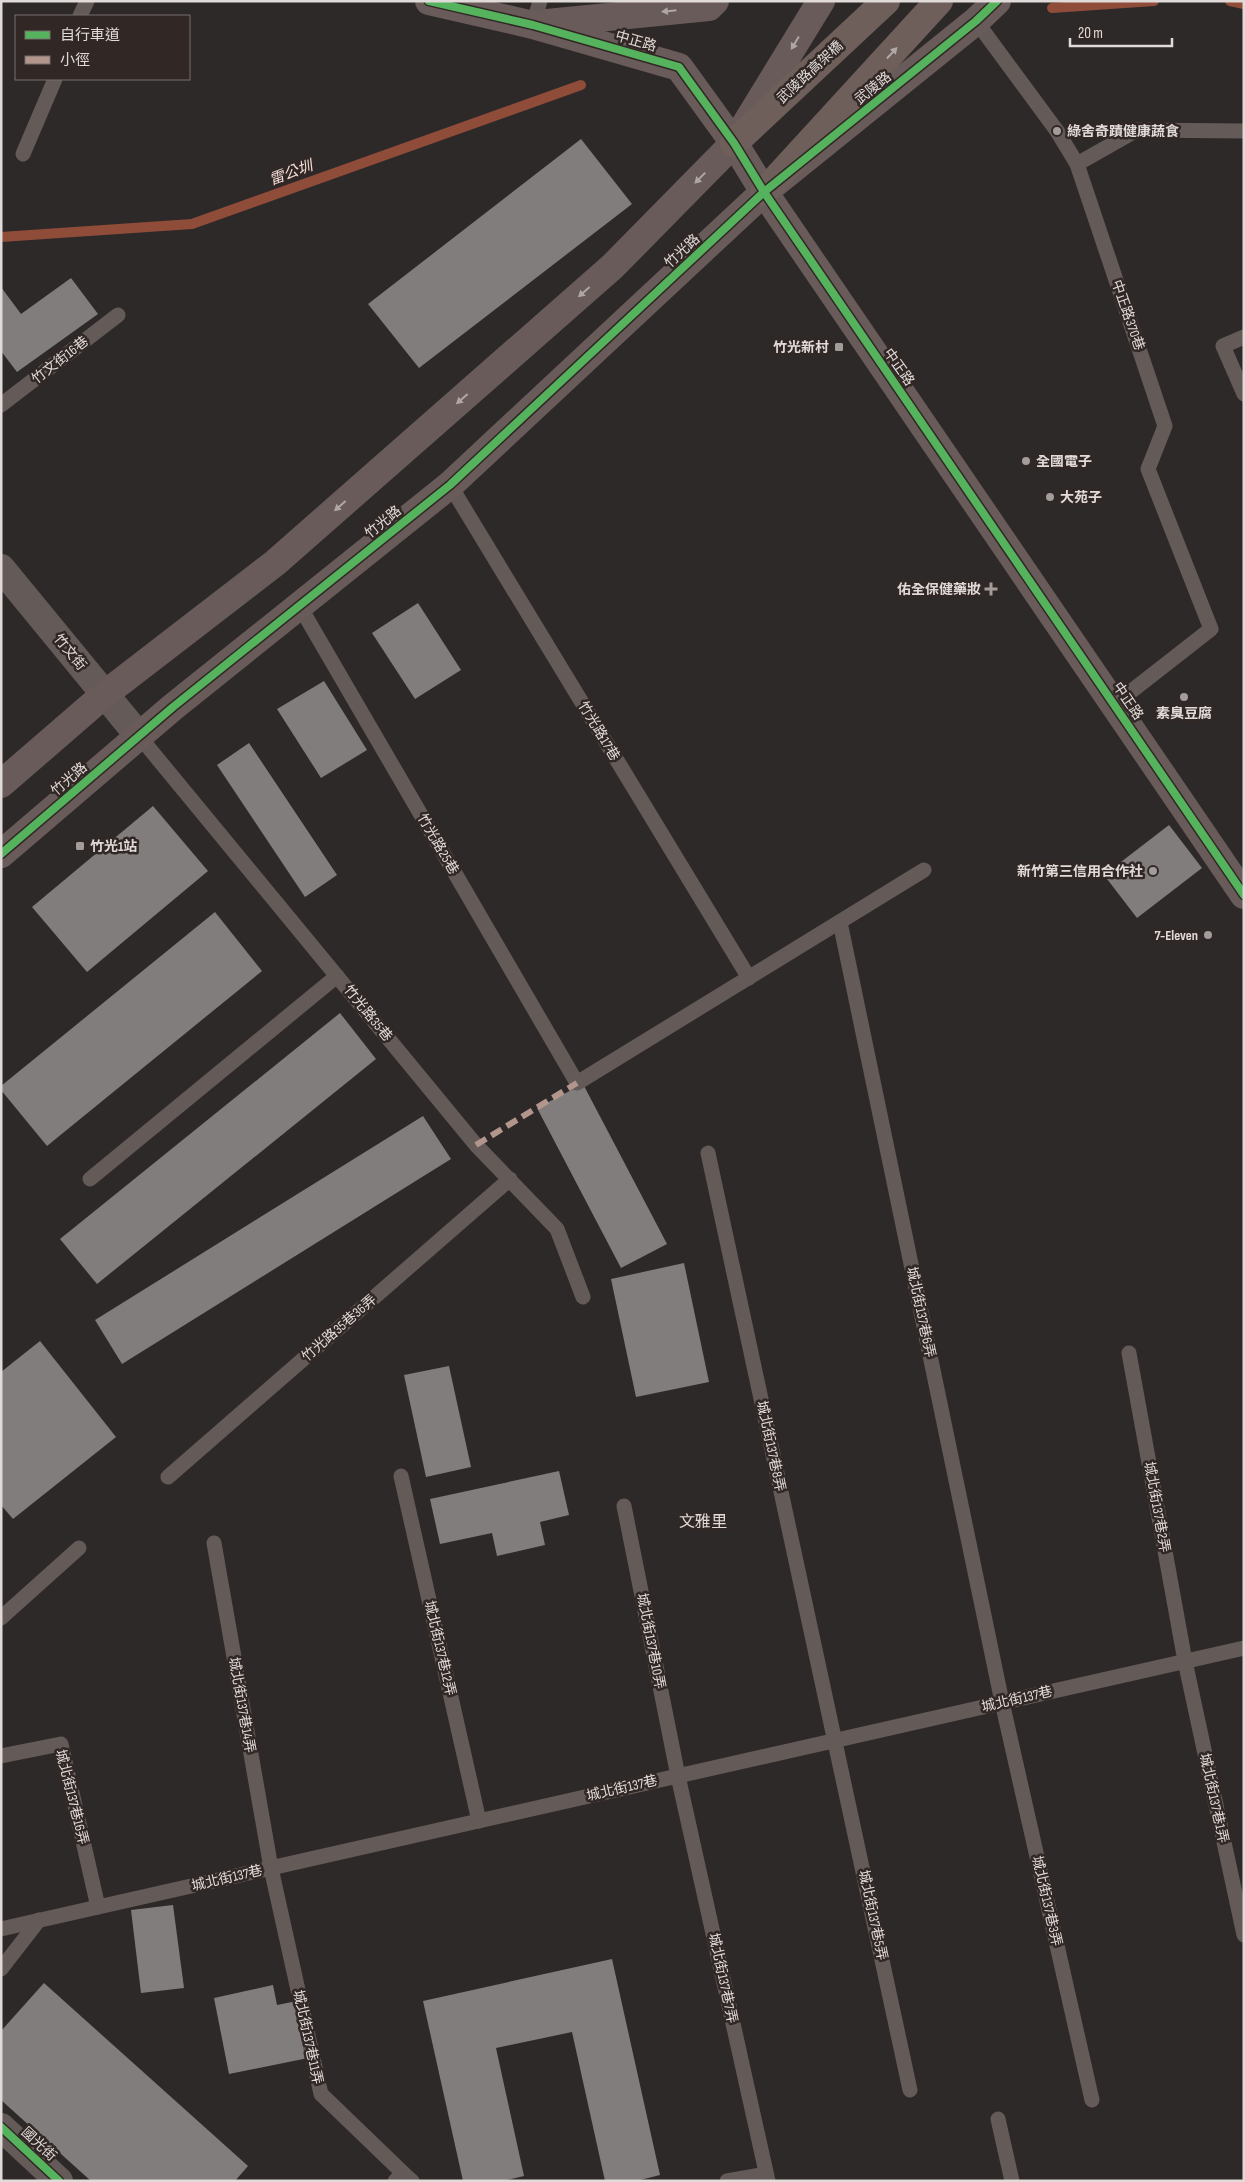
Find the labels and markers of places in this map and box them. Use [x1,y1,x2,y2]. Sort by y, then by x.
place label: 綠舍奇蹟健康蔬食 [1067,123,1179,140]
marker: 綠舍奇蹟健康蔬食 [1051,125,1063,137]
place label: 竹光新村 [773,339,829,356]
marker: 竹光新村 [833,341,845,353]
place label: 全國電子 [1036,453,1092,470]
marker: 全國電子 [1020,455,1032,467]
place label: 大苑子 [1060,489,1102,506]
marker: 大苑子 [1044,491,1056,503]
place label: 佑全保健藥妝 [897,581,981,598]
marker: 佑全保健藥妝 [985,583,997,595]
marker: 素臭豆腐 [1178,691,1190,703]
place label: 素臭豆腐 [1156,705,1212,722]
place label: 竹光1站 [90,838,138,855]
marker: 竹光1站 [74,840,86,852]
place label: 新竹第三信用合作社 [1017,863,1143,880]
marker: 新竹第三信用合作社 [1147,865,1159,877]
place label: 7-Eleven [1155,927,1198,944]
marker: 7-Eleven [1202,929,1214,941]

